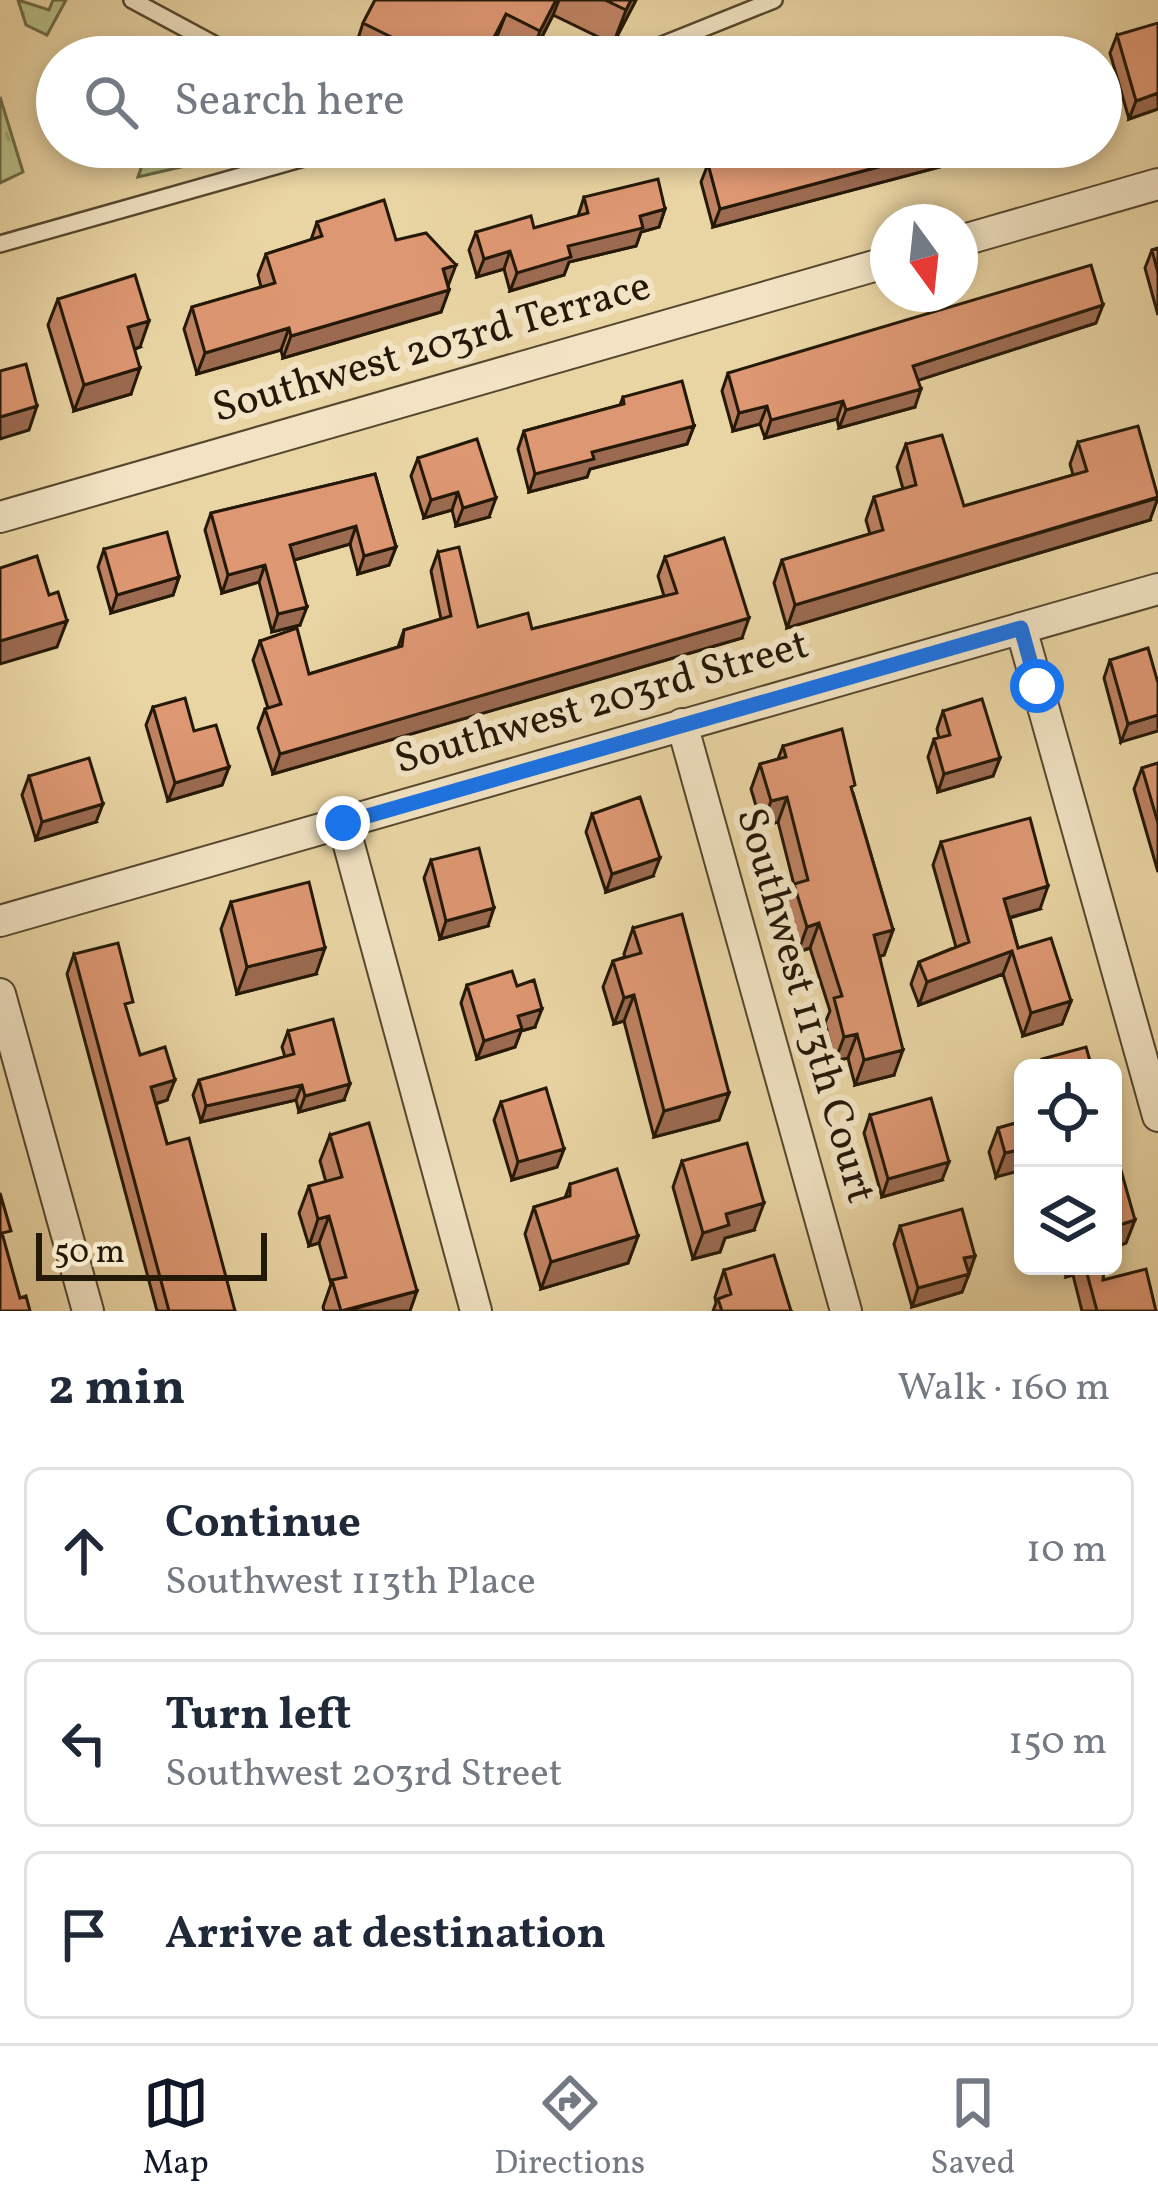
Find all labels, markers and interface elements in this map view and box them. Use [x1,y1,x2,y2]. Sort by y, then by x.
search box [36,36,1122,168]
icon: search [78,69,144,135]
text: Search here [174,71,405,134]
north arrow [870,204,978,312]
street label: Southwest 203rd Terrace [206,258,658,440]
street label: Southwest 203rd Street [388,617,816,791]
route start [1010,659,1064,713]
route end [316,796,370,850]
street label: Southwest 113th Court [719,802,889,1210]
map controls [1014,1059,1122,1275]
button: locate [1014,1059,1122,1167]
button: layers [1014,1167,1122,1275]
scale bar [36,1227,267,1280]
text: 50 m [54,1231,125,1277]
text: 2 min [48,1354,186,1425]
text: Walk · 160 m [897,1362,1110,1416]
text: Continue [165,1493,361,1556]
icon: ahead [51,1518,117,1584]
text: 10 m [1026,1524,1107,1578]
text: Southwest 113th Place [165,1556,536,1610]
text: Turn left [165,1685,351,1748]
icon: left [51,1710,117,1776]
text: 150 m [1008,1716,1107,1770]
text: Southwest 203rd Street [165,1748,562,1802]
icon: arrive [51,1902,117,1968]
text: Arrive at destination [165,1904,606,1967]
tab: Map [143,2070,209,2188]
tab: Directions [494,2070,645,2188]
tab: Saved [930,2070,1015,2188]

